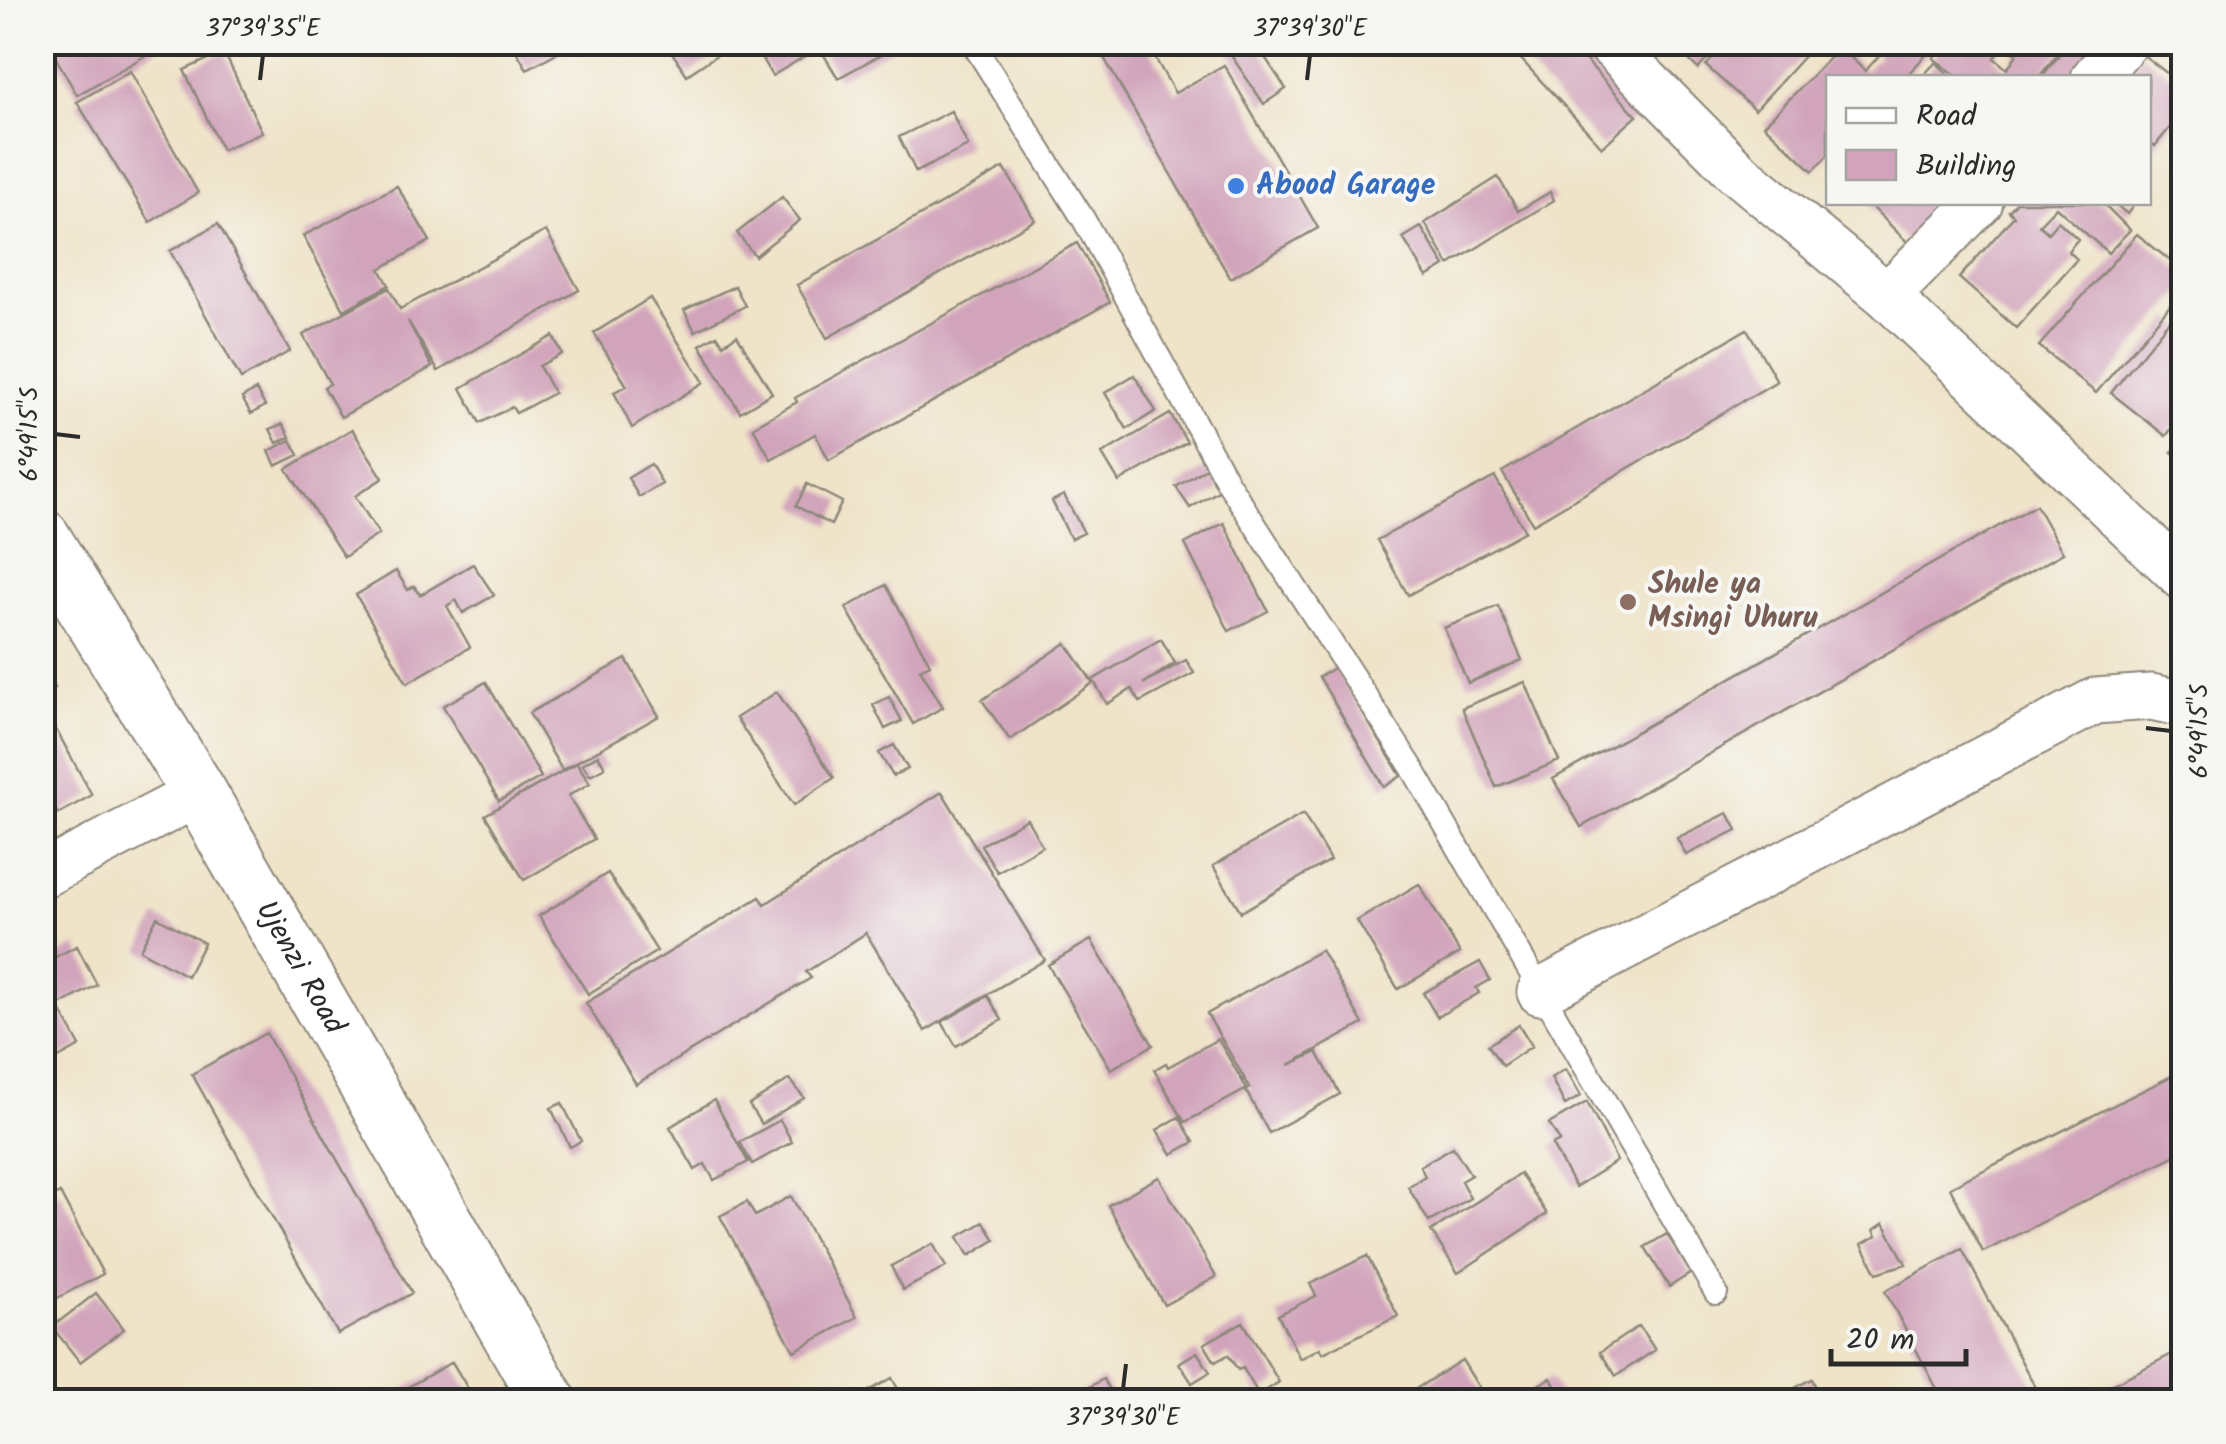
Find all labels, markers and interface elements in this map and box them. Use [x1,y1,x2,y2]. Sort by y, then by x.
text: 37°39'35"E [206,9,322,49]
text: 37°39'30"E [1253,9,1368,49]
legend [1826,75,2151,205]
text: Road [1916,93,1977,141]
text: Building [1916,143,2016,191]
place label: Abood Garage [1256,162,1436,210]
marker: Abood Garage [1225,175,1247,197]
text: 6°49'15"S [10,387,50,481]
place label: Shule ya Msingi Uhuru [1648,561,1818,643]
marker: Shule ya Msingi Uhuru [1617,591,1639,613]
text: 6°49'15"S [2180,684,2220,778]
street label: Ujenzi Road [242,892,358,1045]
scale bar [1831,1304,1966,1366]
text: 20 m [1846,1317,1914,1365]
text: 37°39'30"E [1066,1398,1181,1438]

